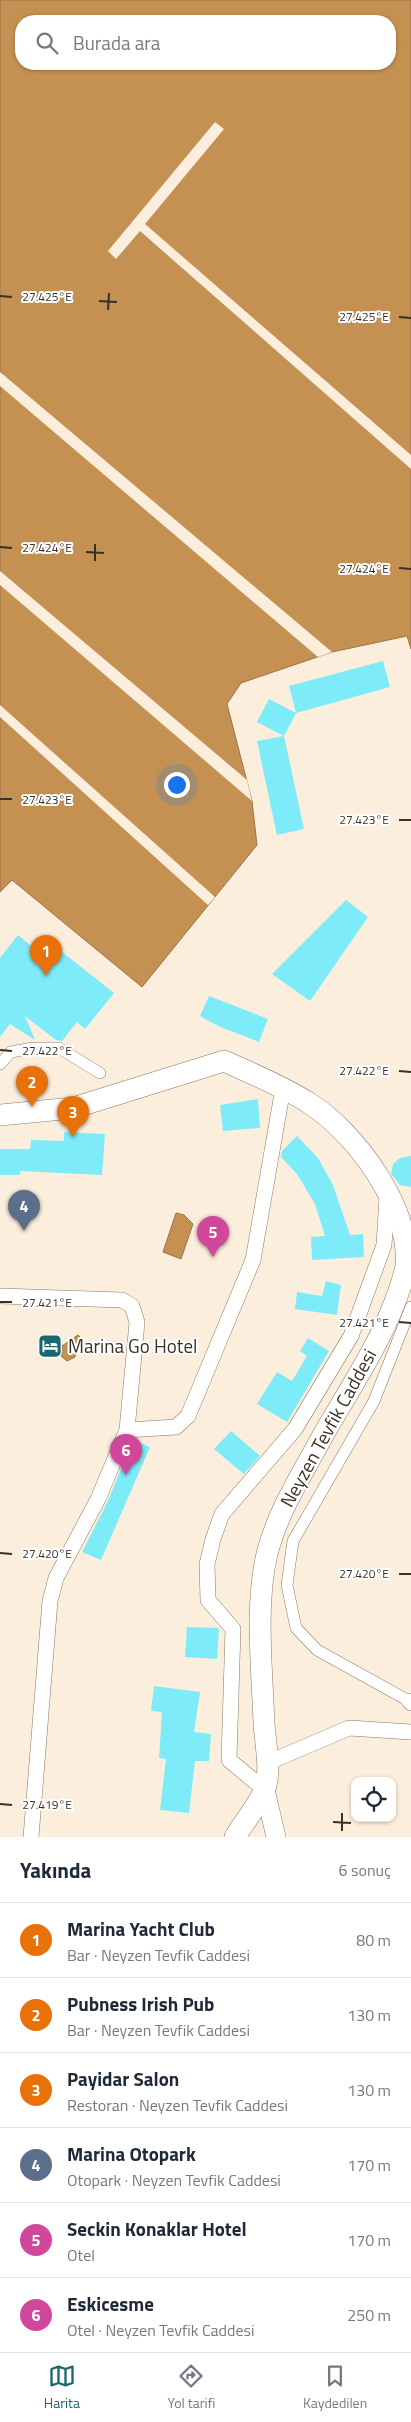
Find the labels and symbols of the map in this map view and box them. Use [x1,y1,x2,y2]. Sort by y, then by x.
text: 27.425°E [22,287,72,306]
text: 27.425°E [339,307,389,326]
text: 27.424°E [22,538,72,557]
text: 27.424°E [339,559,389,578]
your location [164,772,190,798]
text: 27.423°E [22,790,72,809]
text: 27.423°E [339,810,389,829]
pin: 1 [30,935,62,976]
text: 27.422°E [22,1041,72,1060]
text: 27.422°E [339,1061,389,1080]
pin: 2 [16,1066,48,1107]
pin: 3 [57,1096,89,1137]
pin: 4 [8,1190,40,1231]
pin: 5 [197,1216,229,1257]
text: 27.421°E [22,1293,72,1312]
text: 27.421°E [339,1313,389,1332]
place label: Marina Go Hotel [68,1331,197,1360]
hotel icon: Marina Go Hotel [37,1333,63,1359]
street label: Neyzen Tevfik Caddesi [272,1343,383,1512]
pin: 6 [110,1434,142,1475]
text: 27.420°E [22,1544,72,1563]
text: 27.420°E [339,1564,389,1583]
text: 27.419°E [22,1795,72,1814]

